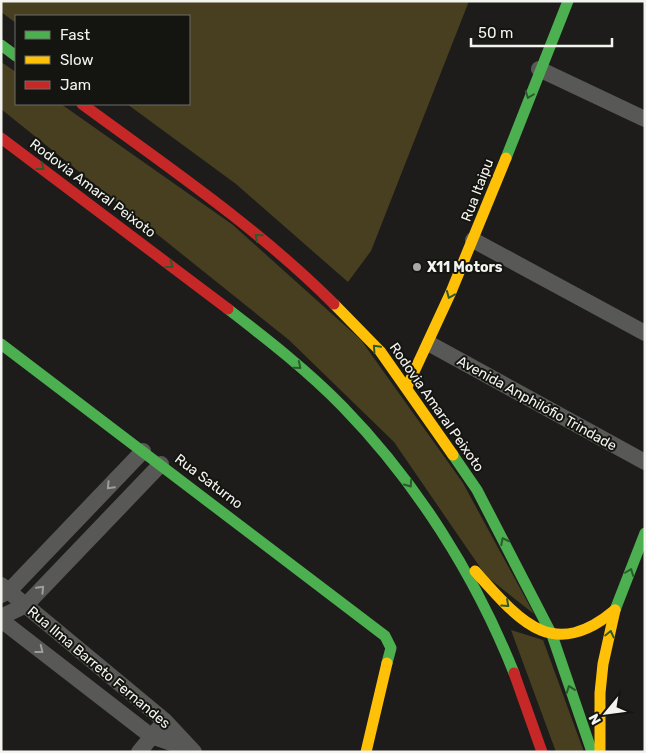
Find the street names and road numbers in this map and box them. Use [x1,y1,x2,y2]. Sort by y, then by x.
street label: Rodovia Amaral Peixoto [26,135,159,241]
street label: Rua Itaipu [458,156,497,224]
street label: Rodovia Amaral Peixoto [386,340,488,475]
street label: Avenida Anphilófio Trindade [454,352,620,455]
street label: Rua Saturno [171,450,246,513]
street label: Rua Ilma Barreto Fernandes [24,603,174,732]

